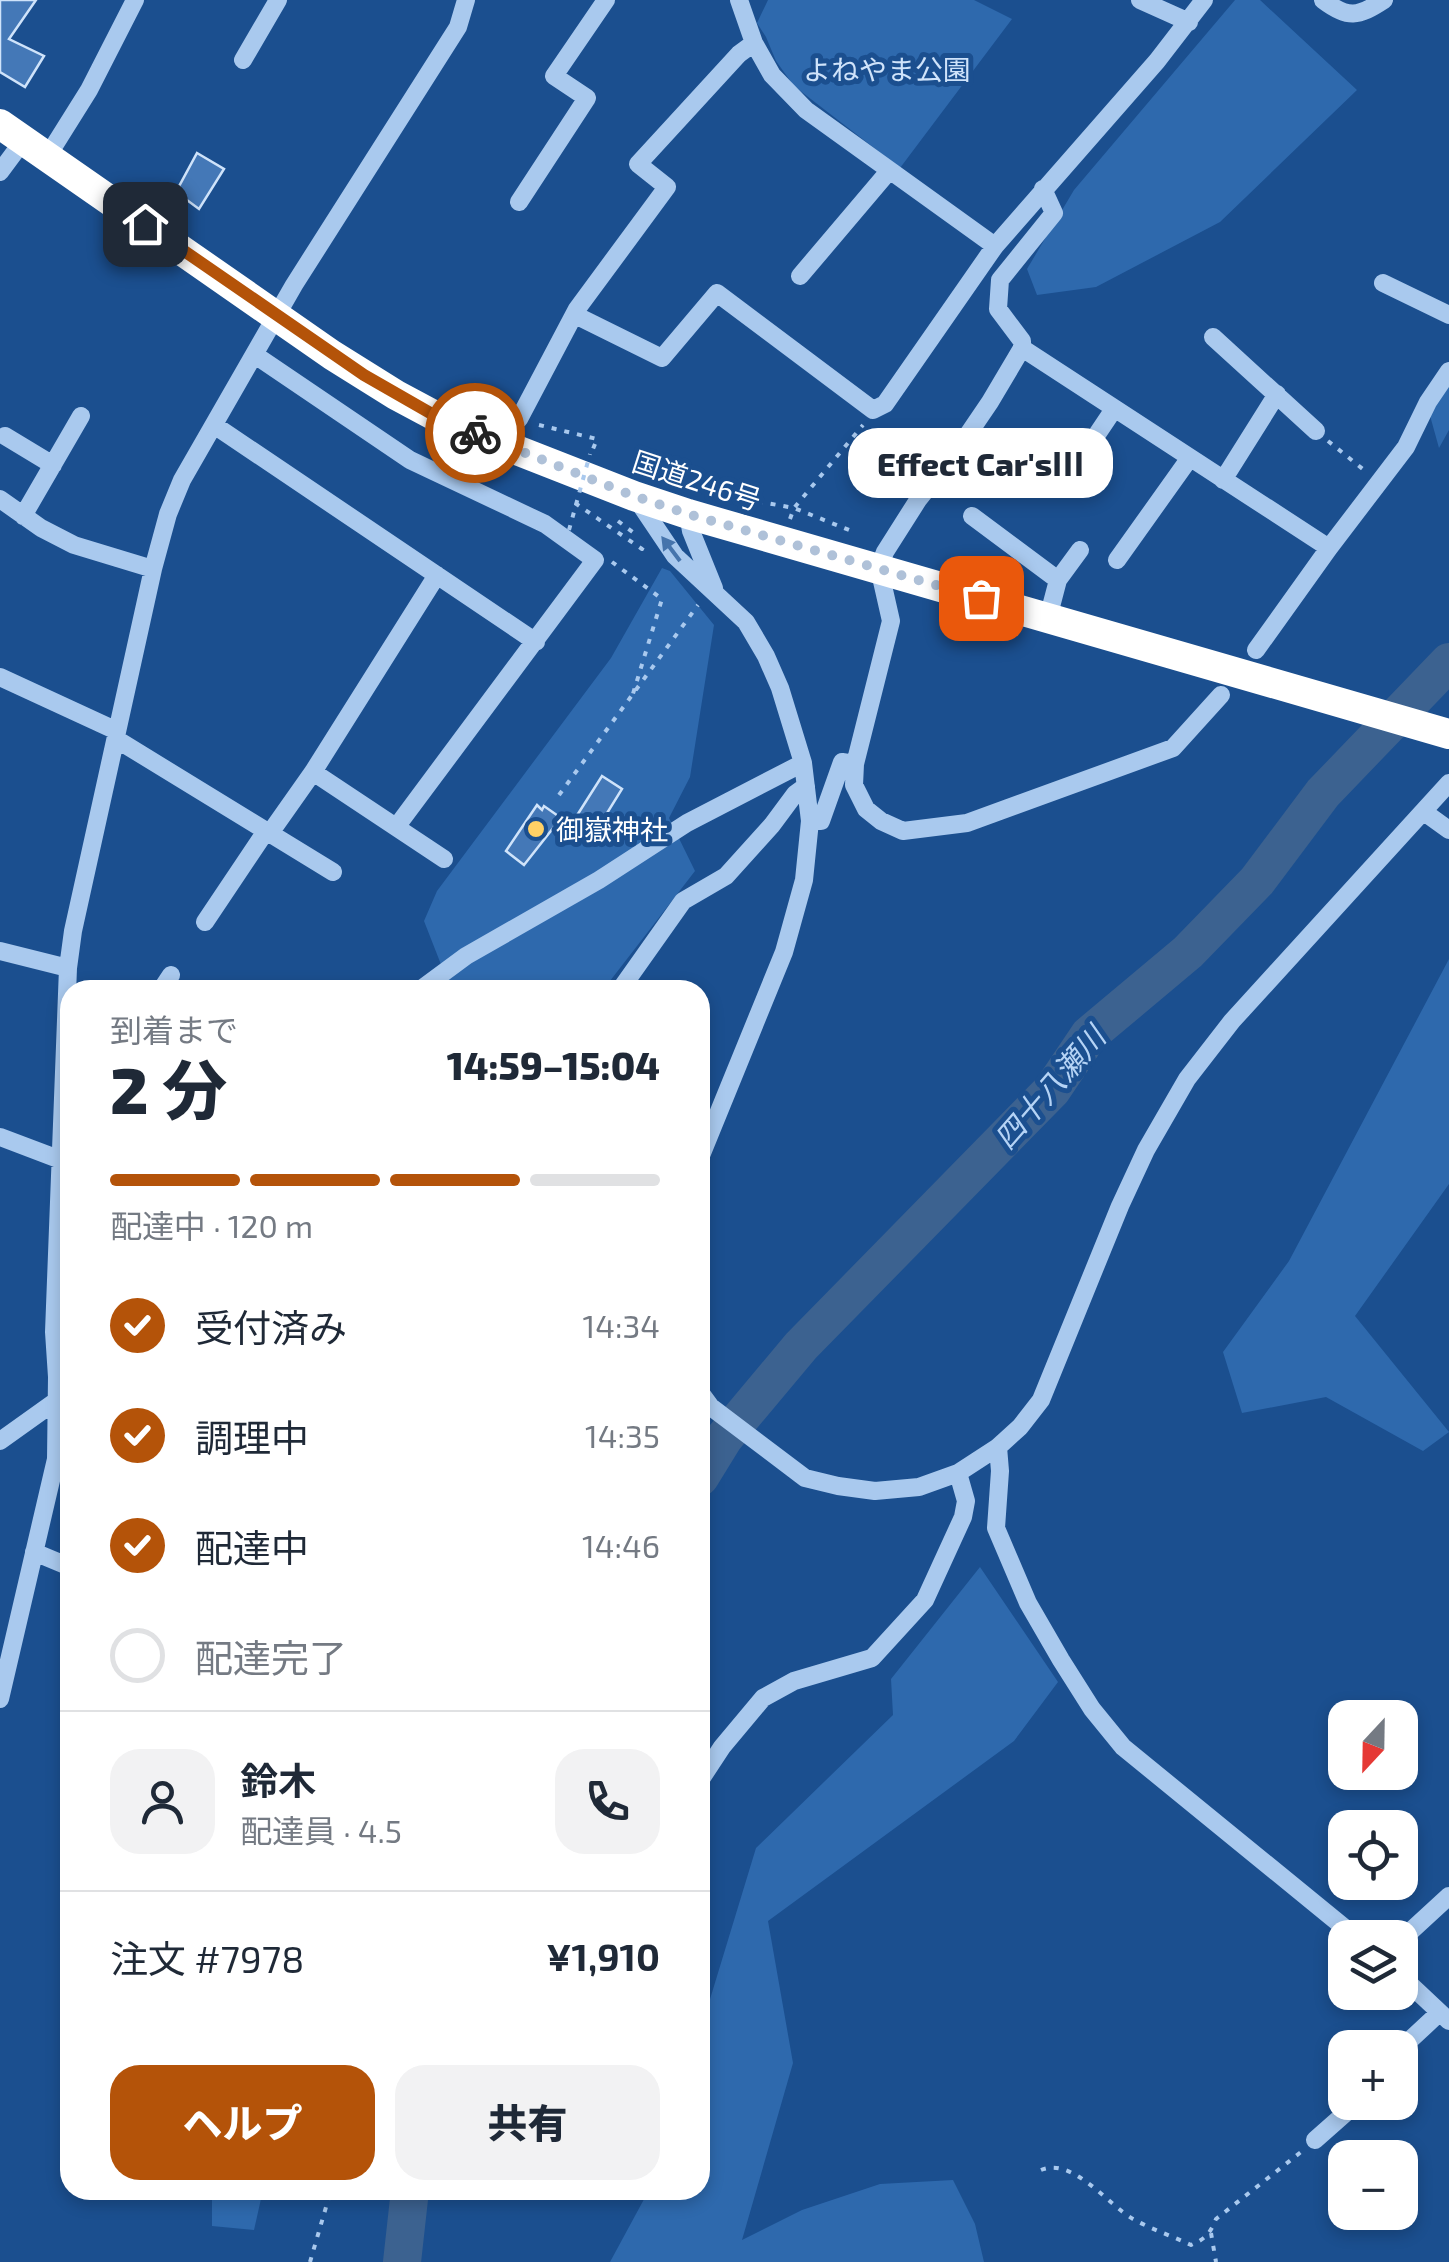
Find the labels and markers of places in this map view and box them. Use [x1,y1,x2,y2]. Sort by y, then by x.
pin [103,182,188,267]
callout: Effect Car'sⅢ [848,428,1114,498]
pin [939,556,1024,641]
place label: 御嶽神社 [556,812,668,846]
marker: 御嶽神社 [525,818,547,840]

